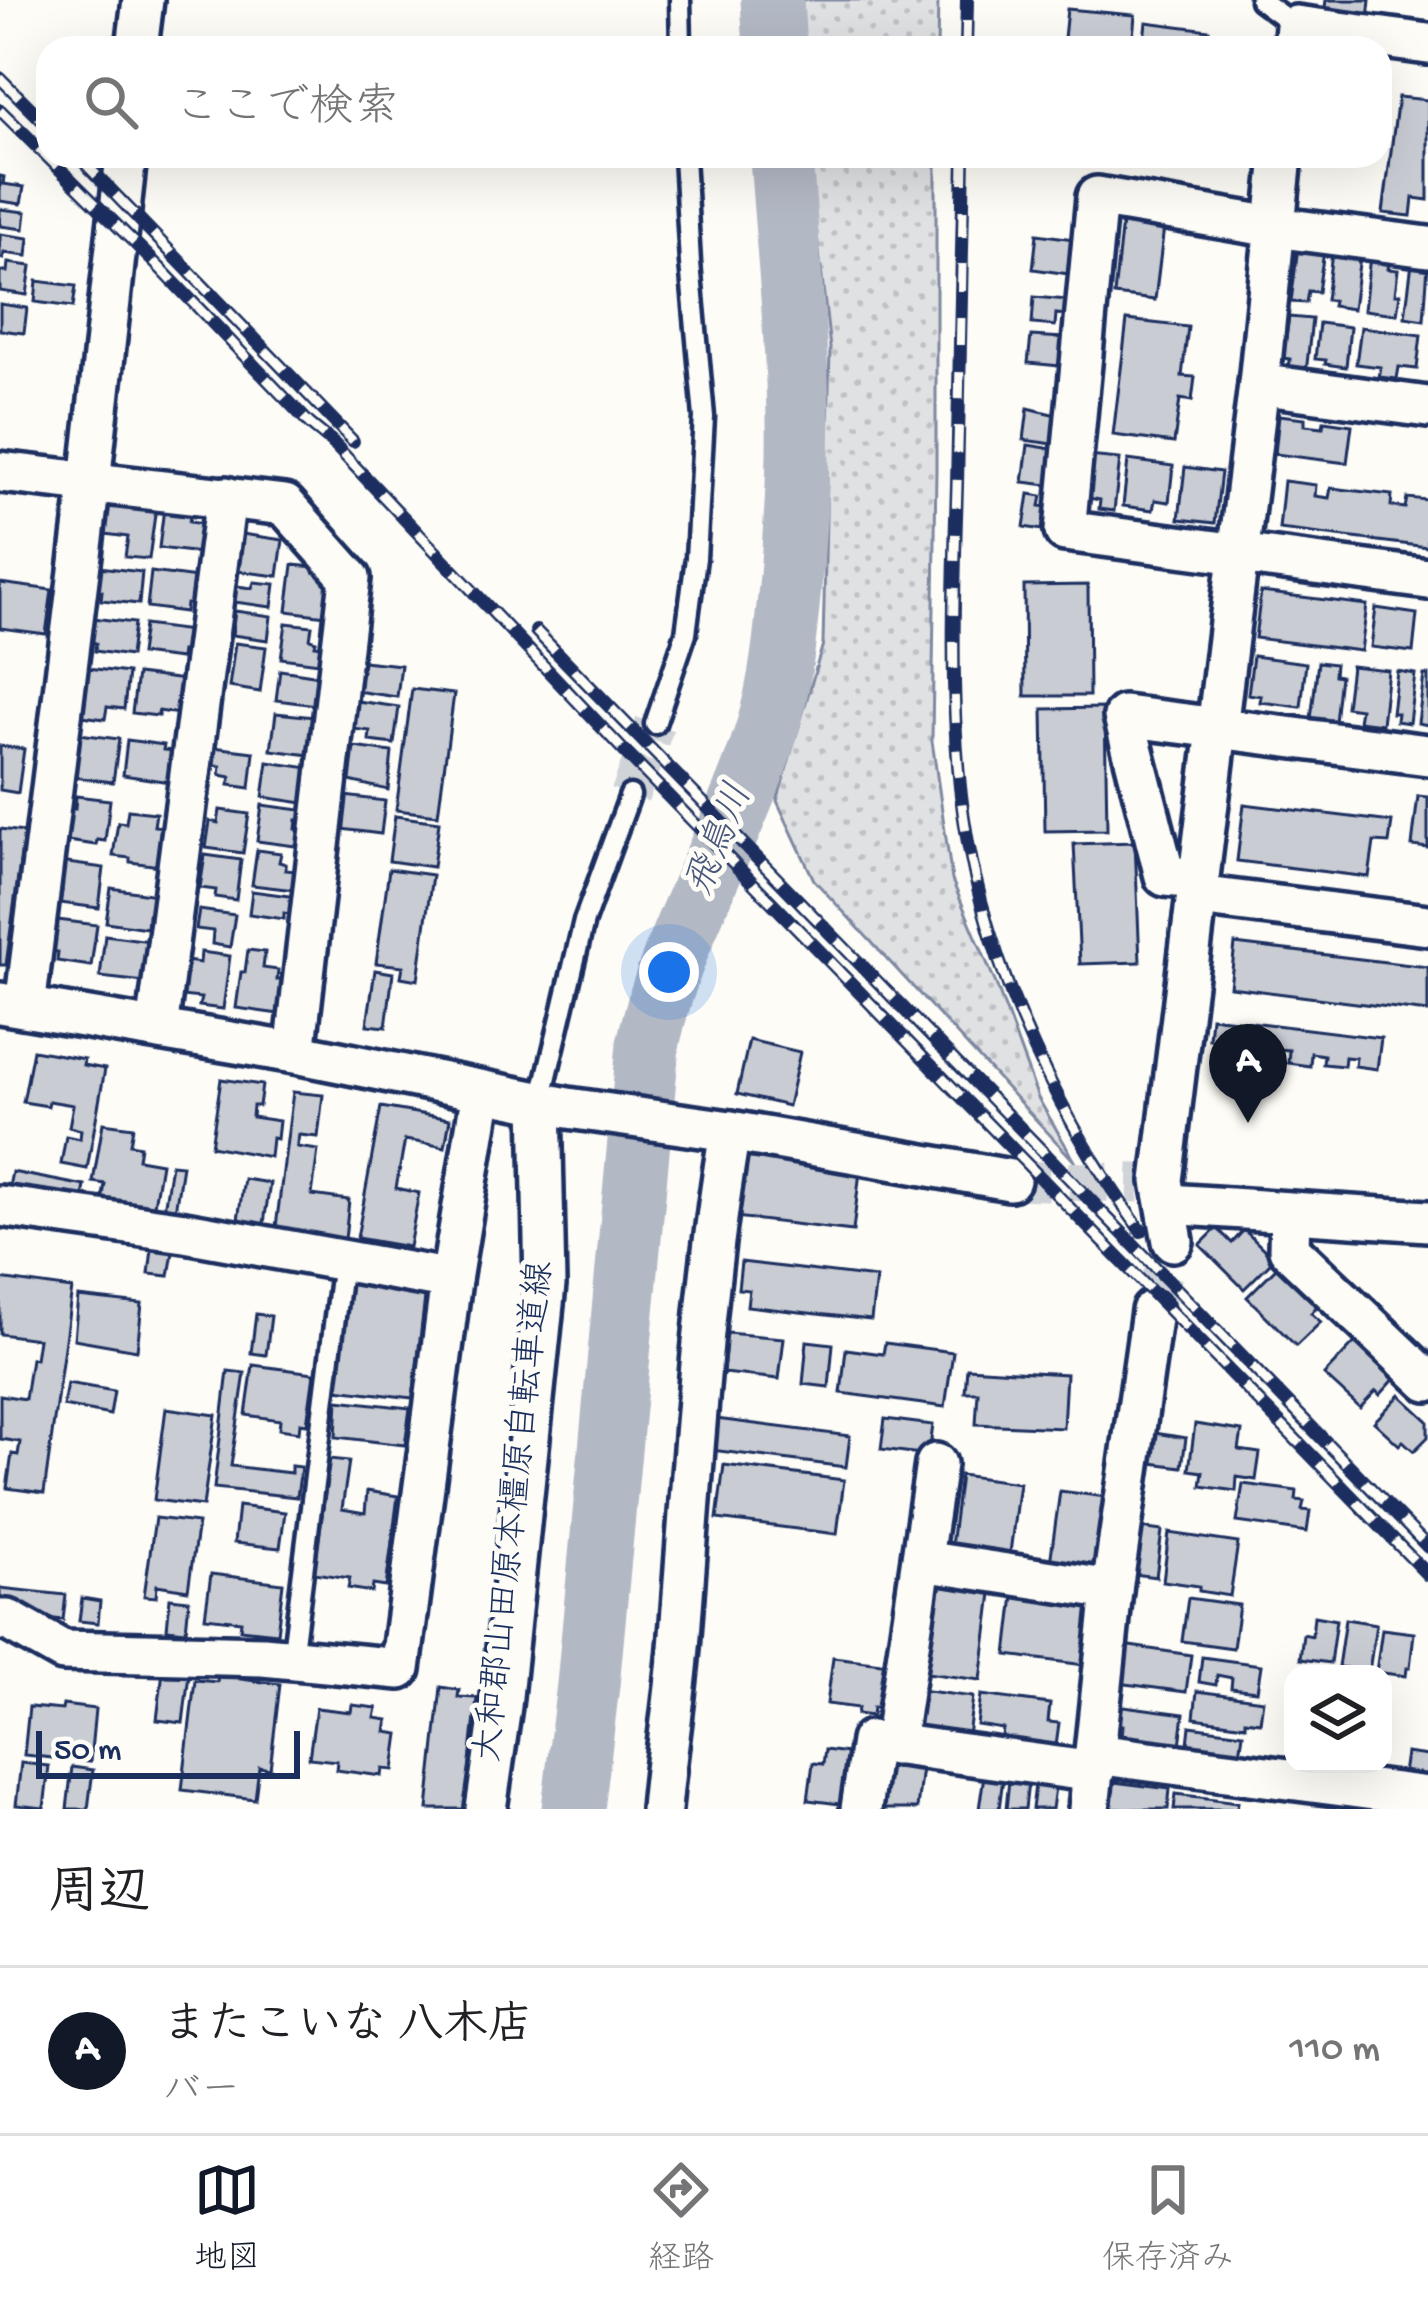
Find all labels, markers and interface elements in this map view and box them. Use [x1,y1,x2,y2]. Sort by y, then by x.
search box [36,36,1392,168]
icon: search [78,69,144,135]
text: ここで検索 [174,84,399,137]
water label: 飛鳥川 [677,777,765,904]
your location [639,942,699,1002]
pin: A [1209,1024,1287,1123]
street label: 大和郡山田原本橿原自転車道線 [467,1259,565,1765]
map controls [1284,1665,1392,1773]
button: layers [1284,1665,1392,1773]
scale bar [36,1725,300,1778]
text: 50 m [54,1733,121,1771]
text: 周辺 [48,1867,150,1927]
text: またこいな 八木店 [162,2002,533,2055]
text: A [75,2028,99,2074]
text: 110 m [1289,2028,1380,2074]
text: バー [162,2070,240,2116]
tab: 地図 [194,2157,260,2280]
tab: 経路 [648,2157,714,2280]
tab: 保存済み [1102,2157,1234,2280]

